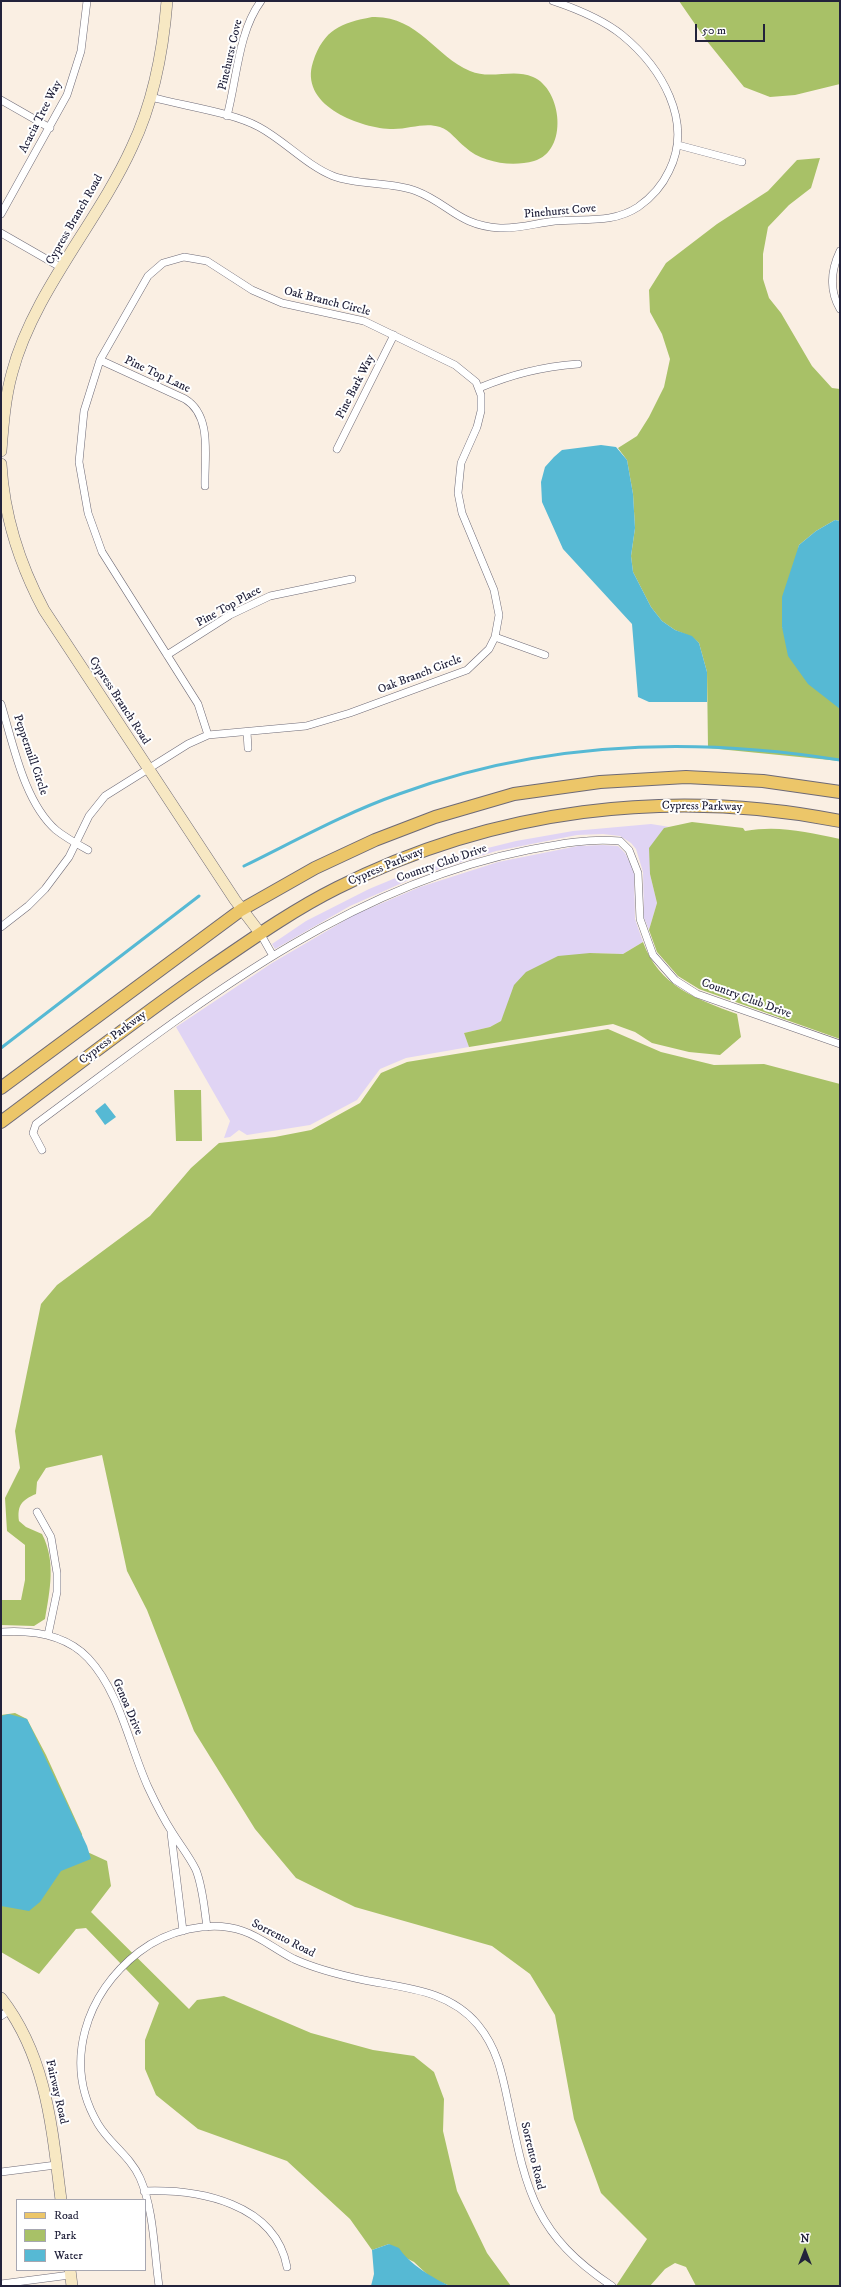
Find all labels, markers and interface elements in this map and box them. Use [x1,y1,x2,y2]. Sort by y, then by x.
scale bar [697,16,767,42]
street label: Pinehurst Cove [216,18,246,92]
text: 50 m [702,23,726,38]
street label: Acacia Tree Way [16,78,66,156]
street label: Cypress Branch Road [43,172,107,268]
street label: Pinehurst Cove [523,202,597,222]
street label: Oak Branch Circle [282,284,372,320]
street label: Pine Bark Way [334,352,378,422]
street label: Pine Top Lane [122,353,192,397]
street label: Pine Top Place [194,583,264,631]
street label: Oak Branch Circle [376,652,464,698]
street label: Cypress Branch Road [85,654,153,748]
street label: Peppermill Circle [9,713,51,797]
street label: Cypress Parkway [662,799,742,815]
street label: Country Club Drive [395,842,489,886]
street label: Cypress Parkway [346,845,426,889]
street label: Country Club Drive [699,976,793,1022]
street label: Cypress Parkway [77,1008,149,1068]
street label: Genoa Drive [109,1677,145,1737]
street label: Sorrento Road [249,1917,317,1961]
street label: Fairway Road [42,2058,70,2126]
street label: Sorrento Road [517,2121,547,2191]
legend [16,2199,146,2271]
text: Road [54,2208,79,2223]
text: Park [54,2228,76,2243]
north arrow [785,2231,825,2271]
text: N [800,2232,810,2246]
text: Water [54,2248,83,2263]

